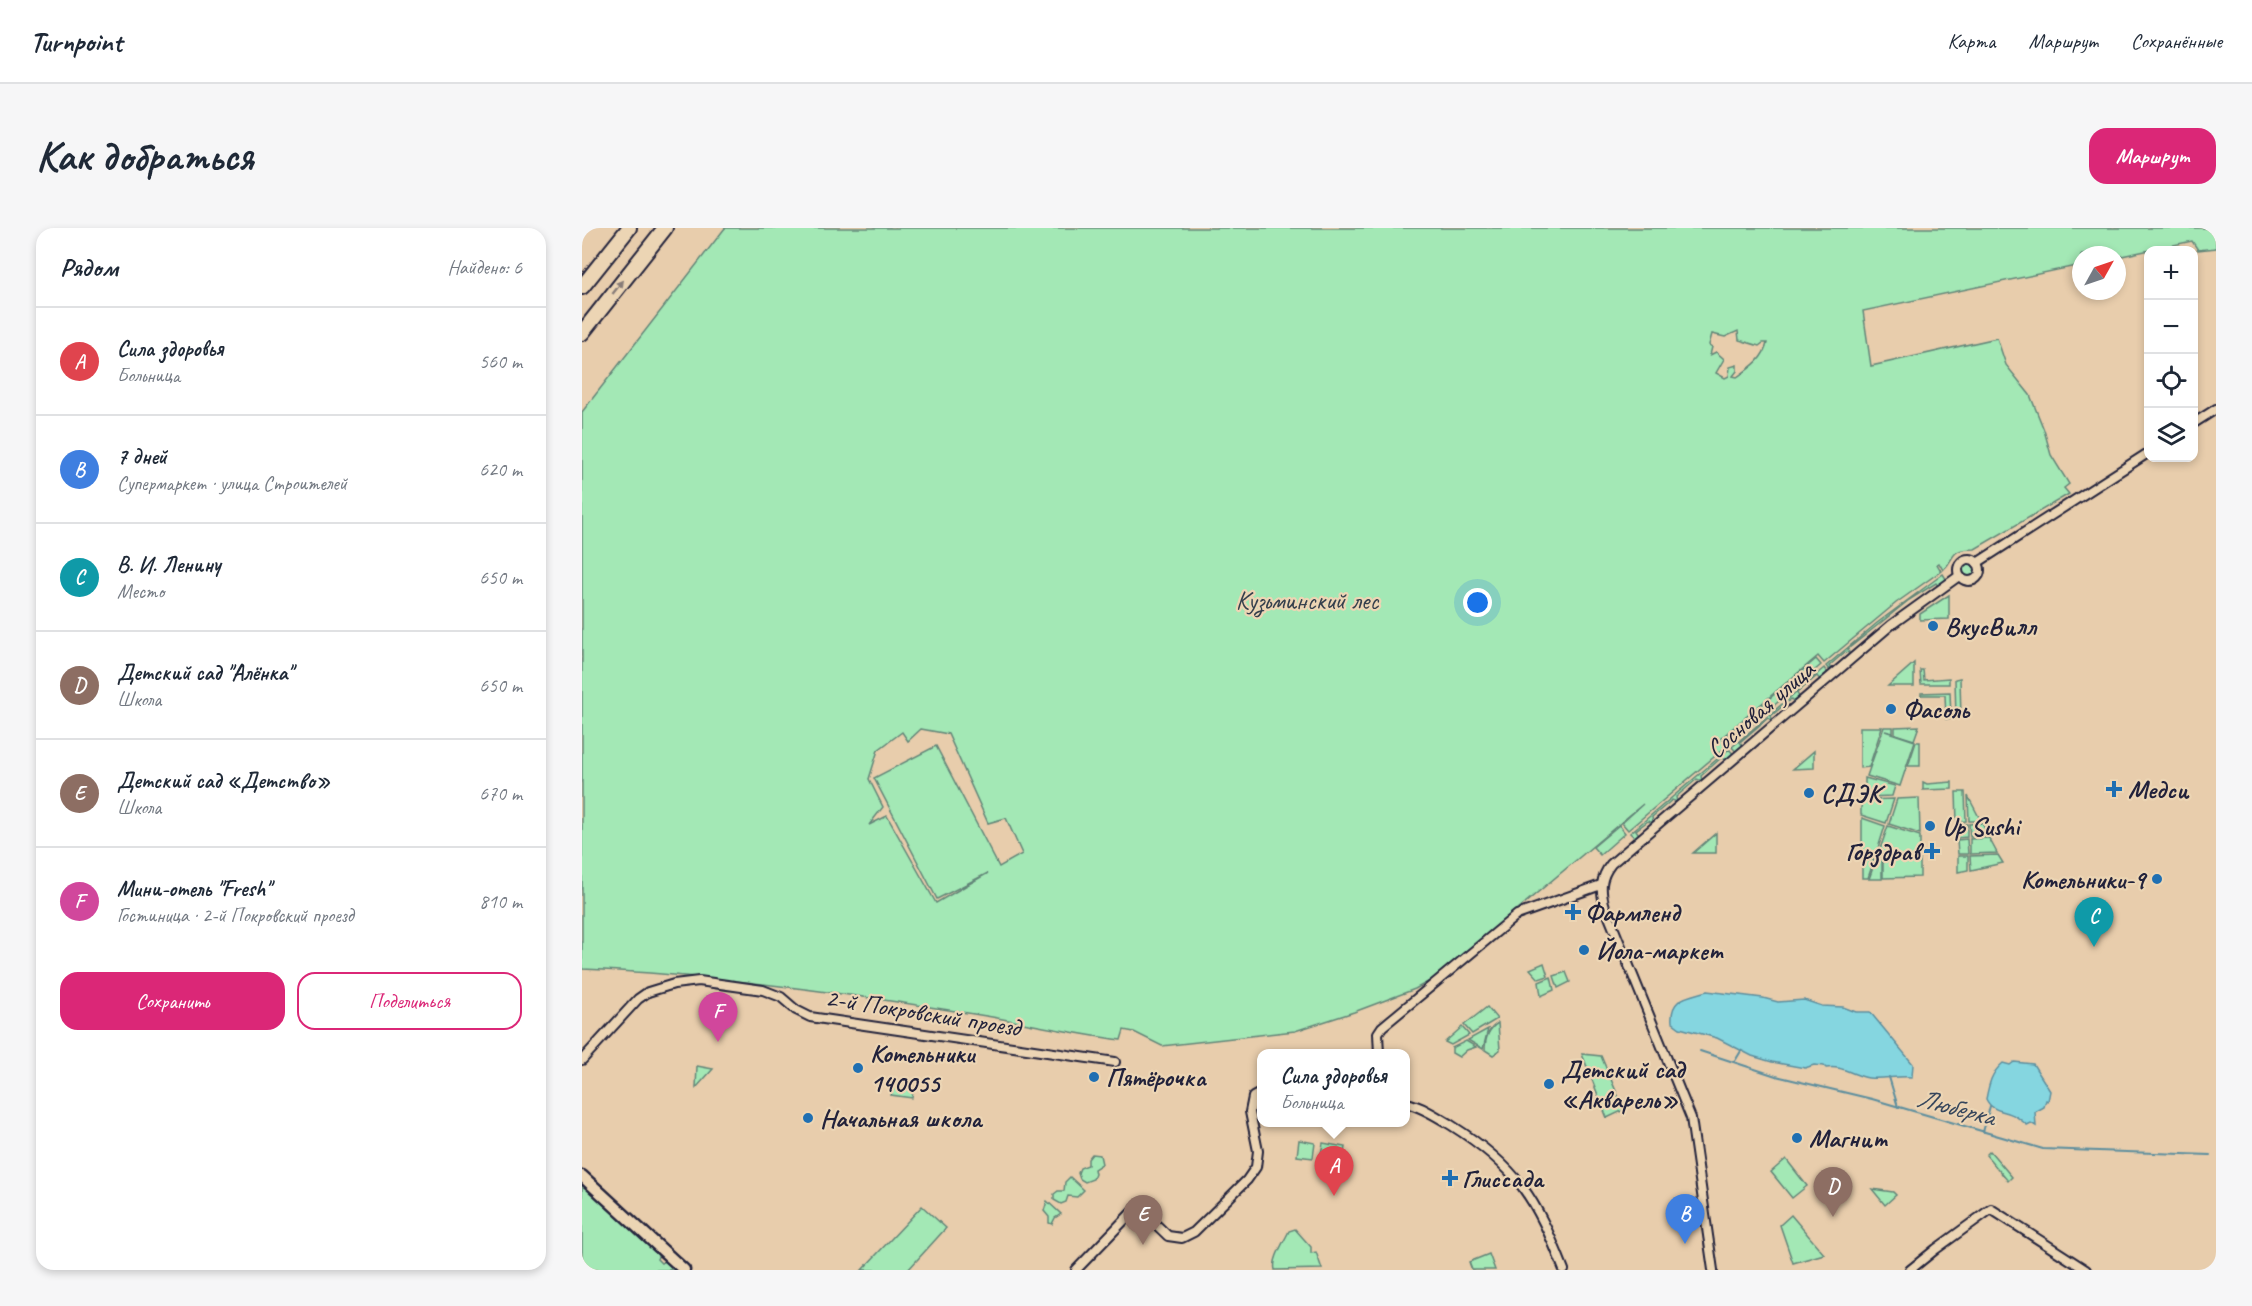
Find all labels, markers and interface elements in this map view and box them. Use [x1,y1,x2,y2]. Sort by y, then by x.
text: Turnpoint [30,24,122,59]
text: Карта [1947,28,1996,54]
text: Маршрут [2029,28,2098,54]
text: Сохранённые [2131,28,2222,54]
button: Маршрут [2089,128,2216,184]
text: Как добраться [36,130,253,183]
north arrow [2072,246,2126,300]
map controls [2144,246,2198,462]
button: + [2144,246,2198,300]
text: Рядом [60,251,118,284]
text: Найдено: 6 [447,255,522,280]
one-way arrow [612,279,625,295]
button: − [2144,300,2198,354]
text: Сила здоровья [117,335,223,363]
text: A [74,349,85,374]
text: 560 m [479,349,522,374]
button: locate [2144,354,2198,408]
text: Больница [117,363,180,388]
button: layers [2144,408,2198,462]
text: 7 дней [117,443,167,471]
text: B [74,457,85,482]
text: 620 m [479,457,522,482]
text: Супермаркет · улица Строителей [117,471,347,496]
text: В. И. Ленину [117,551,221,579]
text: C [75,565,84,590]
text: 650 m [479,565,522,590]
text: Место [117,579,164,604]
park label: Кузьминский лес [1236,584,1379,618]
your location [1463,588,1492,617]
place label: ВкусВилл [1945,610,2038,643]
marker: ВкусВилл [1926,619,1940,633]
street label: Сосновая улица [1699,652,1823,765]
text: Детский сад "Алёнка" [117,659,292,687]
text: D [74,673,85,698]
text: 650 m [479,673,522,698]
text: Школа [117,687,161,712]
place label: Фасоль [1903,693,1971,726]
marker: Фасоль [1884,702,1898,716]
text: Детский сад «Детство» [117,767,330,795]
place label: Медси [2128,773,2190,806]
place label: СДЭК [1821,777,1886,810]
marker: Медси [2105,780,2123,798]
text: E [74,781,85,806]
text: 670 m [479,781,522,806]
marker: СДЭК [1802,786,1816,800]
text: Школа [117,795,161,820]
place label: Up Sushi [1942,810,2022,843]
marker: Up Sushi [1923,819,1937,833]
place label: Горздрав [1846,835,1924,868]
marker: Горздрав [1925,844,1939,858]
place label: Котельники-9 [2021,863,2148,896]
marker: Котельники-9 [2150,872,2164,886]
text: Мини-отель "Fresh" [117,875,270,903]
text: F [75,889,84,914]
text: 810 m [479,889,522,914]
place label: Фармленд [1585,896,1682,929]
pin: C [2074,898,2114,947]
text: Гостиница · 2-й Покровский проезд [117,903,354,928]
marker: Фармленд [1566,905,1580,919]
place label: Йола-маркет [1596,934,1724,967]
marker: Йола-маркет [1577,943,1591,957]
button: Сохранить [60,972,285,1030]
button: Поделиться [297,972,522,1030]
street label: 2-й Покровский проезд [823,981,1026,1045]
pin: F [698,992,738,1042]
place label: Котельники 140055 [870,1037,977,1100]
popup [1257,1049,1410,1127]
place label: Детский сад «Акварель» [1561,1053,1687,1116]
marker: Котельники 140055 [851,1061,865,1075]
place label: Пятёрочка [1106,1061,1207,1094]
text: Сила здоровья [1280,1062,1387,1090]
marker: Пятёрочка [1087,1070,1101,1084]
marker: Детский сад «Акварель» [1542,1077,1556,1091]
water label: Люберка [1914,1080,2001,1134]
text: Больница [1280,1090,1343,1115]
place label: Начальная школа [820,1102,984,1135]
marker: Начальная школа [801,1111,815,1125]
place label: Магнит [1809,1122,1889,1155]
marker: Магнит [1790,1131,1804,1145]
pin: A [1314,1146,1353,1196]
place label: Глиссада [1462,1162,1545,1195]
pin: D [1814,1168,1852,1217]
marker: Глиссада [1443,1171,1457,1185]
pin: B [1666,1194,1704,1244]
pin: E [1124,1196,1162,1245]

